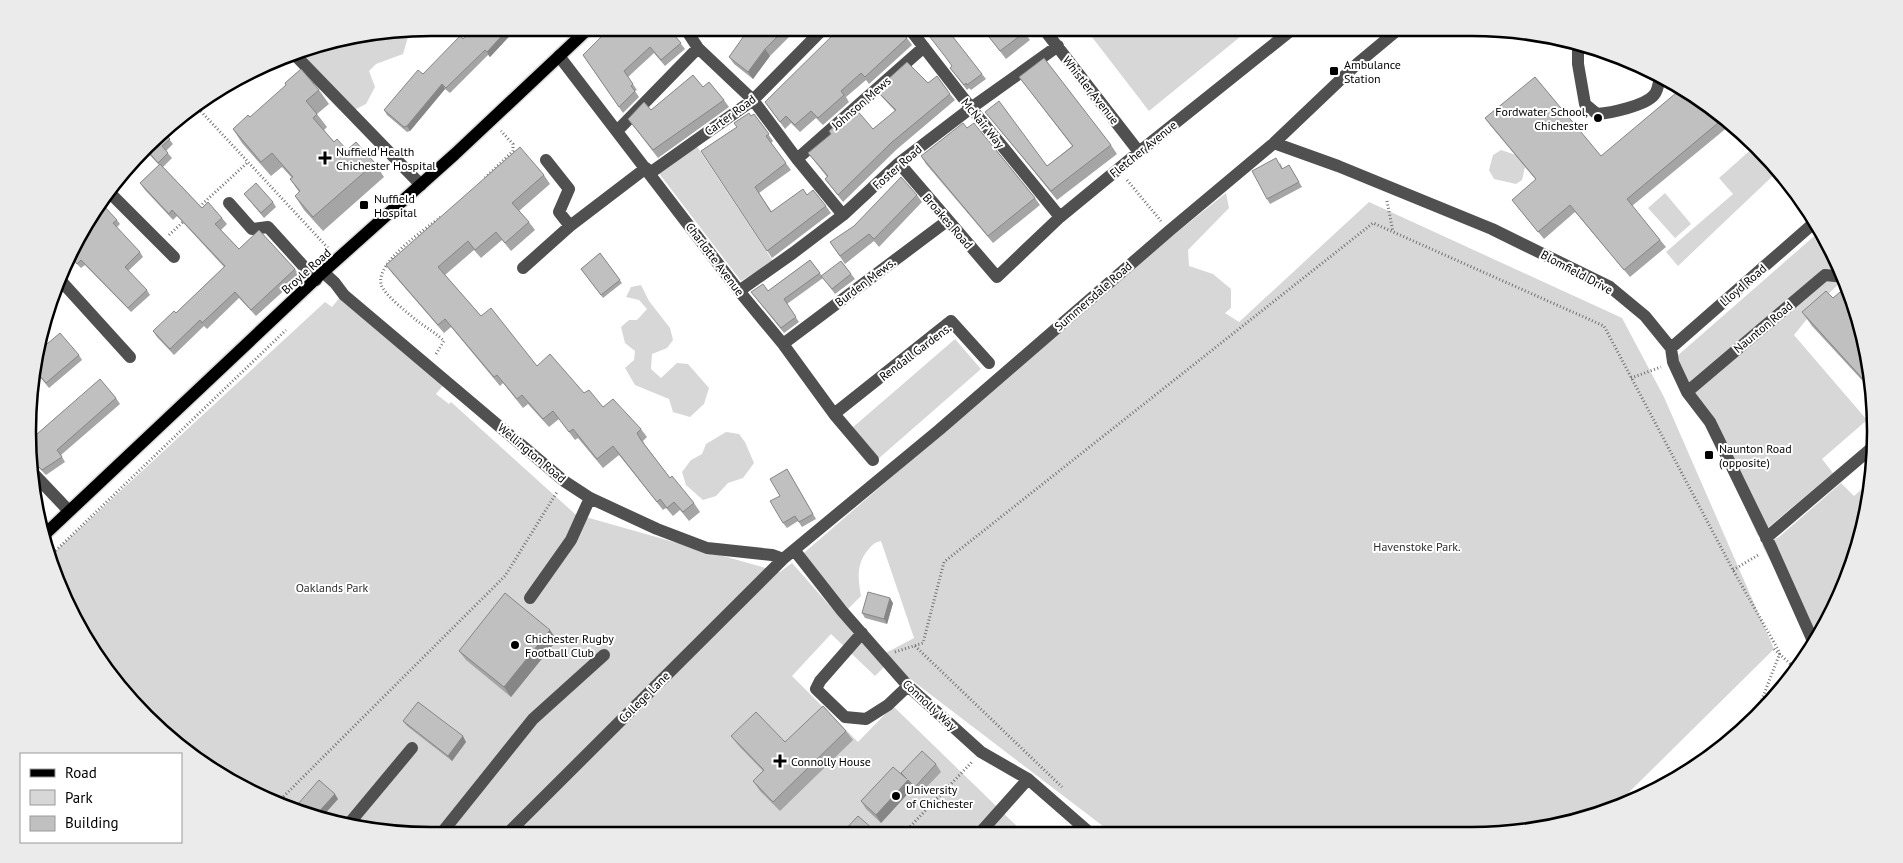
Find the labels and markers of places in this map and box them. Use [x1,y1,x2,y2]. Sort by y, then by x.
place label: Ambulance Station [1344,57,1401,86]
marker: Ambulance Station [1328,65,1340,77]
place label: Fordwater School, Chichester [1495,104,1588,133]
marker: Fordwater School, Chichester [1592,112,1604,124]
place label: Nuffield Health Chichester Hospital [336,144,436,173]
marker: Nuffield Health Chichester Hospital [318,151,332,165]
place label: Nuffield Hospital [374,191,417,220]
marker: Nuffield Hospital [358,199,370,211]
place label: Naunton Road (opposite) [1719,441,1792,470]
marker: Naunton Road (opposite) [1703,449,1715,461]
place label: Chichester Rugby Football Club [525,631,614,660]
marker: Chichester Rugby Football Club [509,639,521,651]
marker: Connolly House [773,754,787,768]
place label: Connolly House [791,754,871,769]
place label: University of Chichester [906,782,973,811]
marker: University of Chichester [890,790,902,802]

